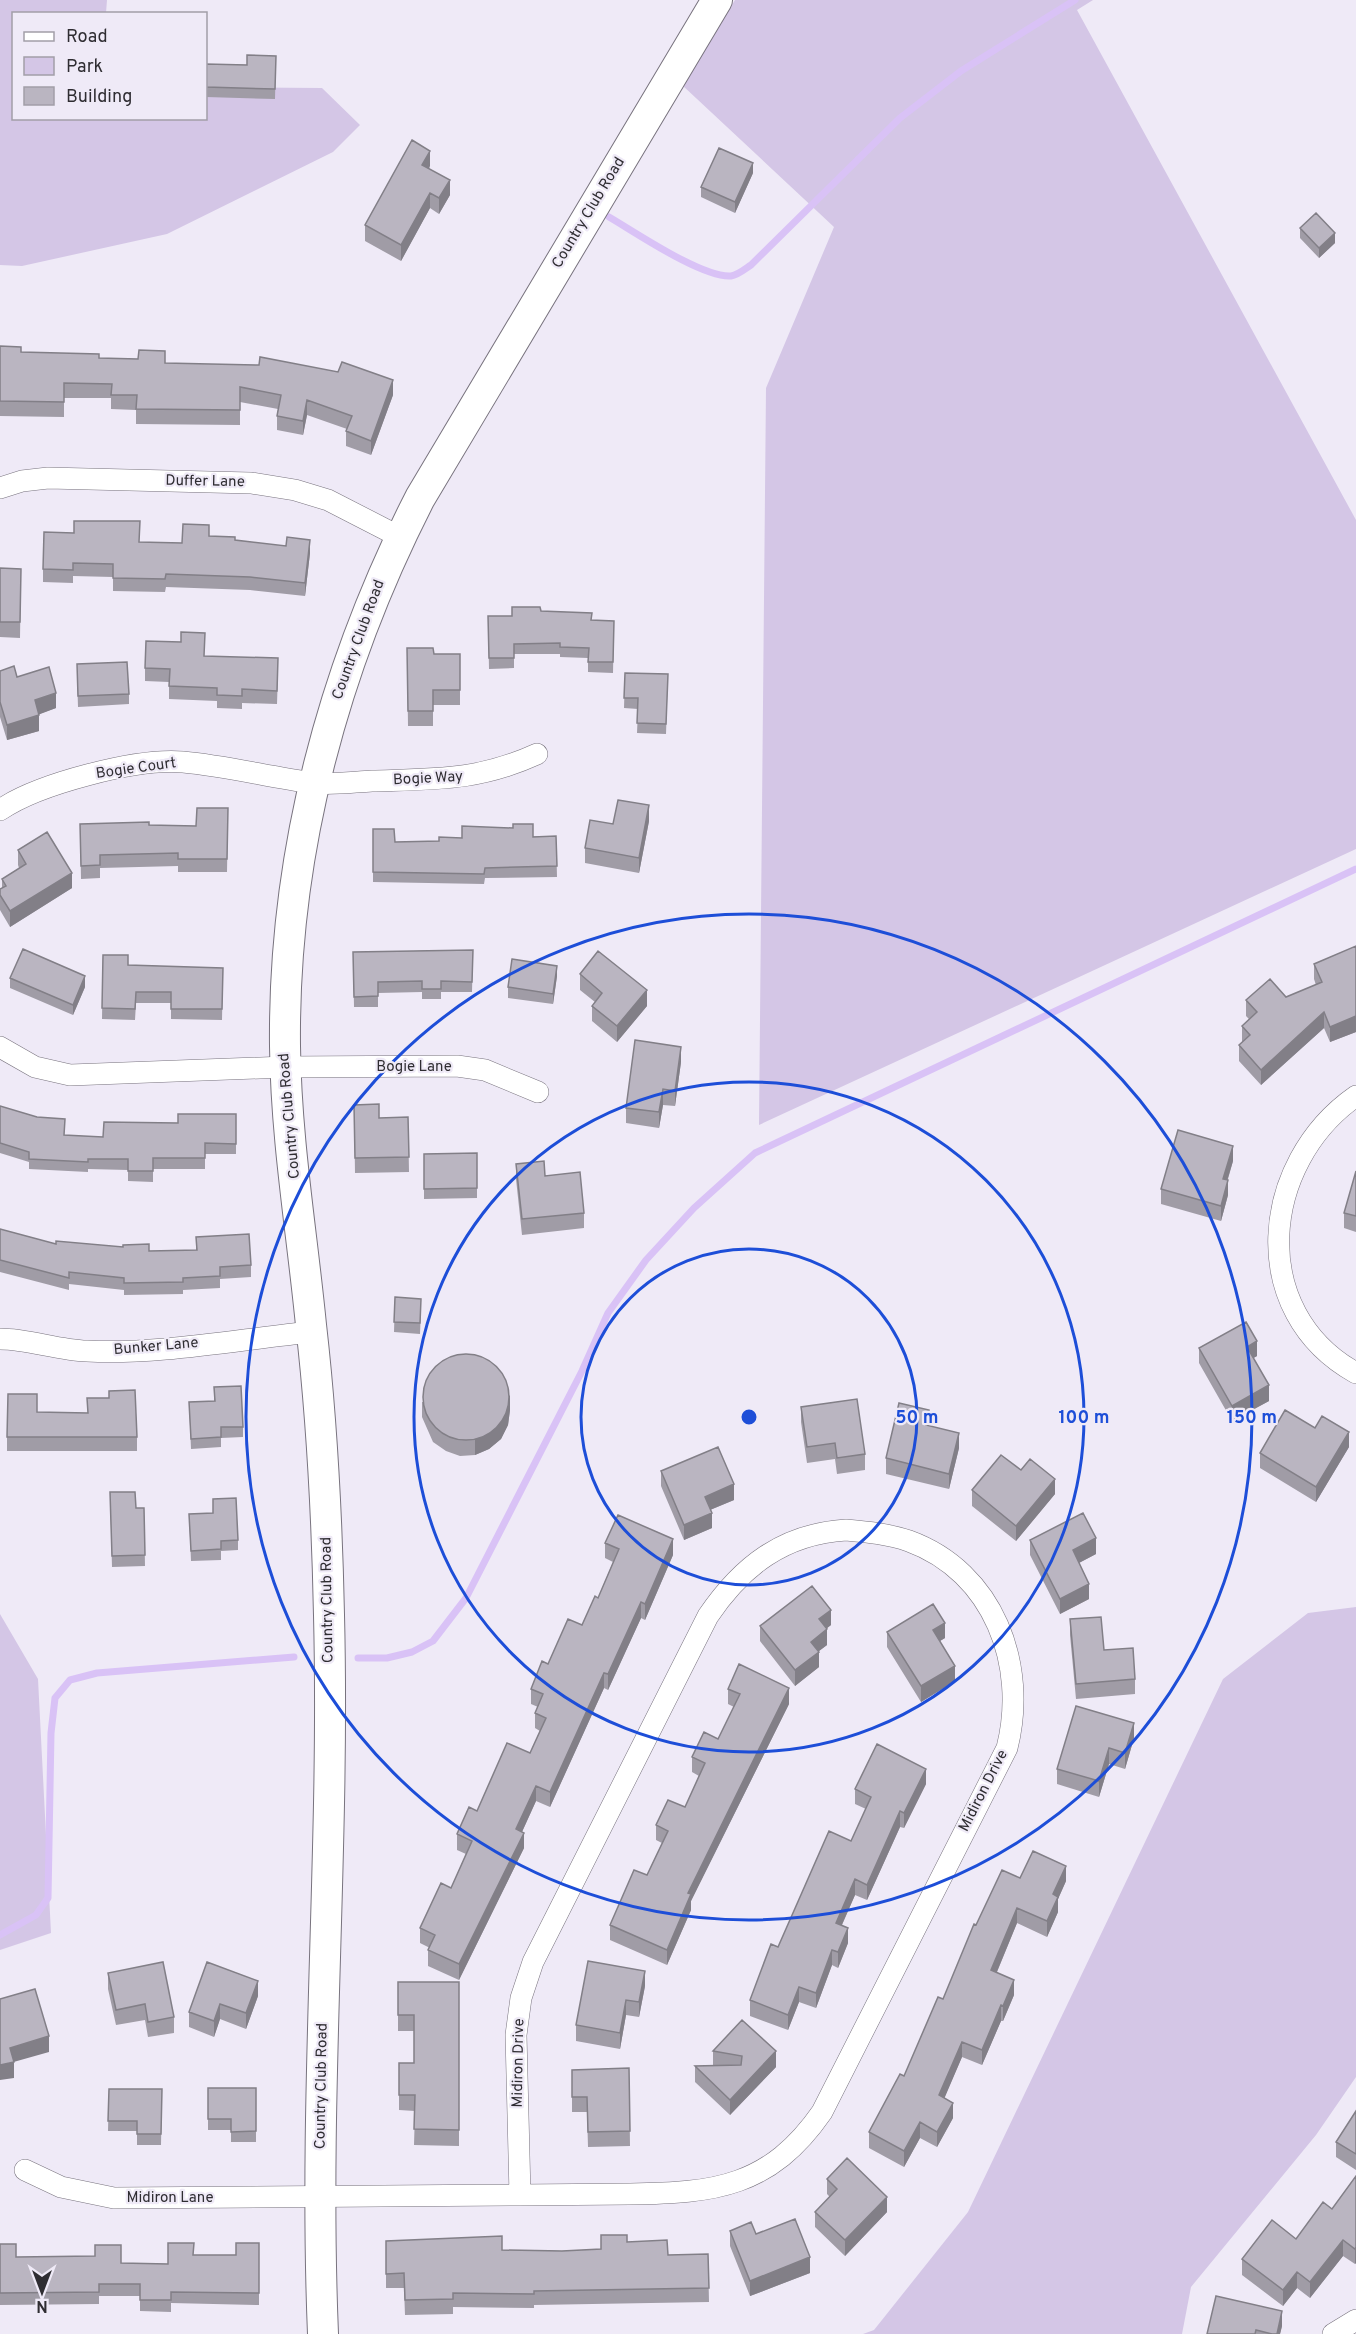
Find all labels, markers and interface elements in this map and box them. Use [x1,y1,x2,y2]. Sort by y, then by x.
legend [12,12,207,120]
text: Road [66,26,108,49]
text: Park [66,56,103,79]
text: Building [66,86,132,109]
street label: Country Club Road [548,154,630,272]
street label: Duffer Lane [165,472,245,492]
street label: Country Club Road [328,577,390,703]
street label: Bogie Court [95,754,177,784]
street label: Bogie Way [392,768,464,790]
street label: Country Club Road [275,1052,305,1180]
street label: Bogie Lane [376,1058,452,1077]
street label: Bunker Lane [113,1334,199,1360]
centre of rings [739,1407,759,1427]
text: 50 m [895,1407,939,1430]
text: 100 m [1058,1407,1110,1430]
text: 150 m [1227,1407,1277,1430]
street label: Country Club Road [317,1537,339,1663]
street label: Midiron Drive [955,1747,1013,1835]
street label: Midiron Drive [509,2018,529,2108]
street label: Country Club Road [311,2023,333,2149]
street label: Midiron Lane [126,2189,214,2208]
north arrow [12,2262,72,2322]
text: N [36,2295,48,2315]

